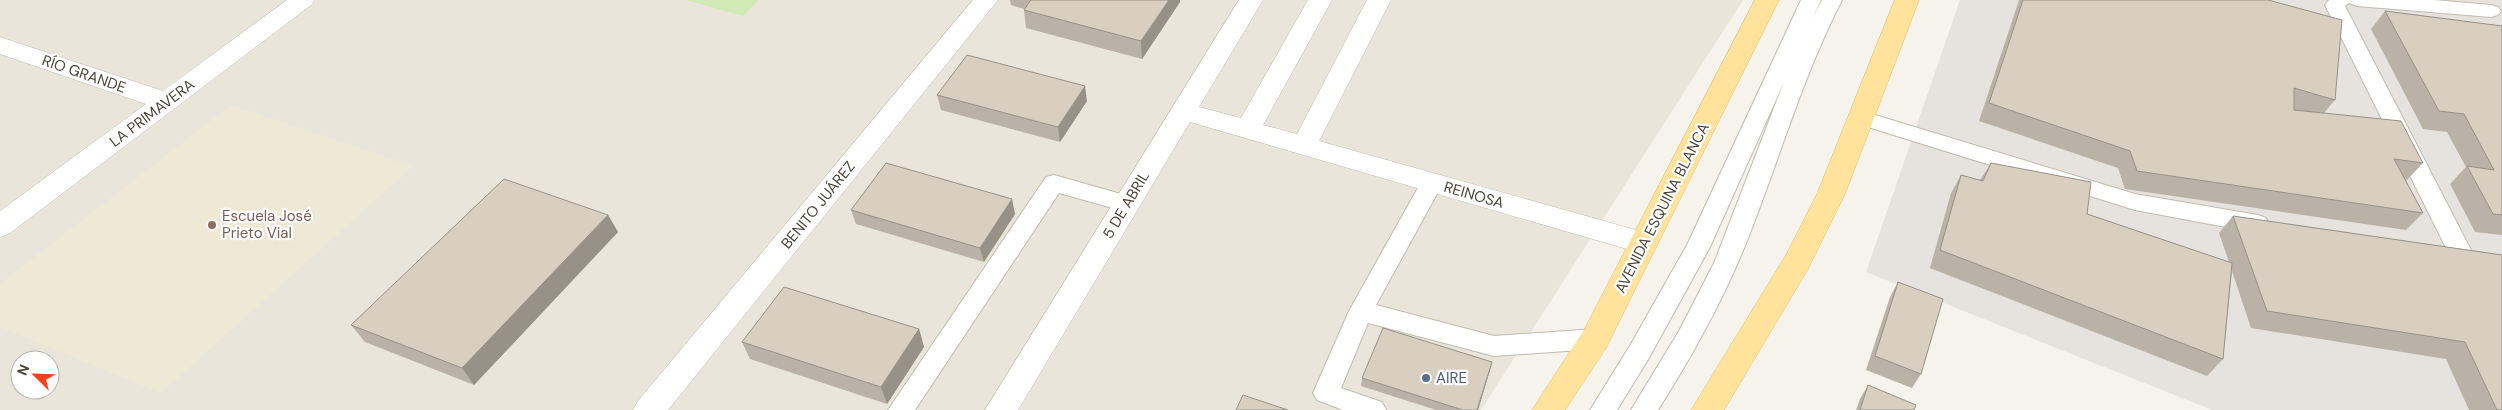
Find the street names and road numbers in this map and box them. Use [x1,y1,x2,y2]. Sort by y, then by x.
street label: RÍO GRANDE [39,50,129,98]
street label: LA PRIMAVERA [105,74,199,152]
street label: AVENIDA ESQUINA BLANCA [1610,119,1714,297]
street label: BENITO JUÁREZ [776,157,860,253]
street label: 5 DE ABRIL [1098,168,1154,242]
street label: REINOSA [1442,177,1506,213]

